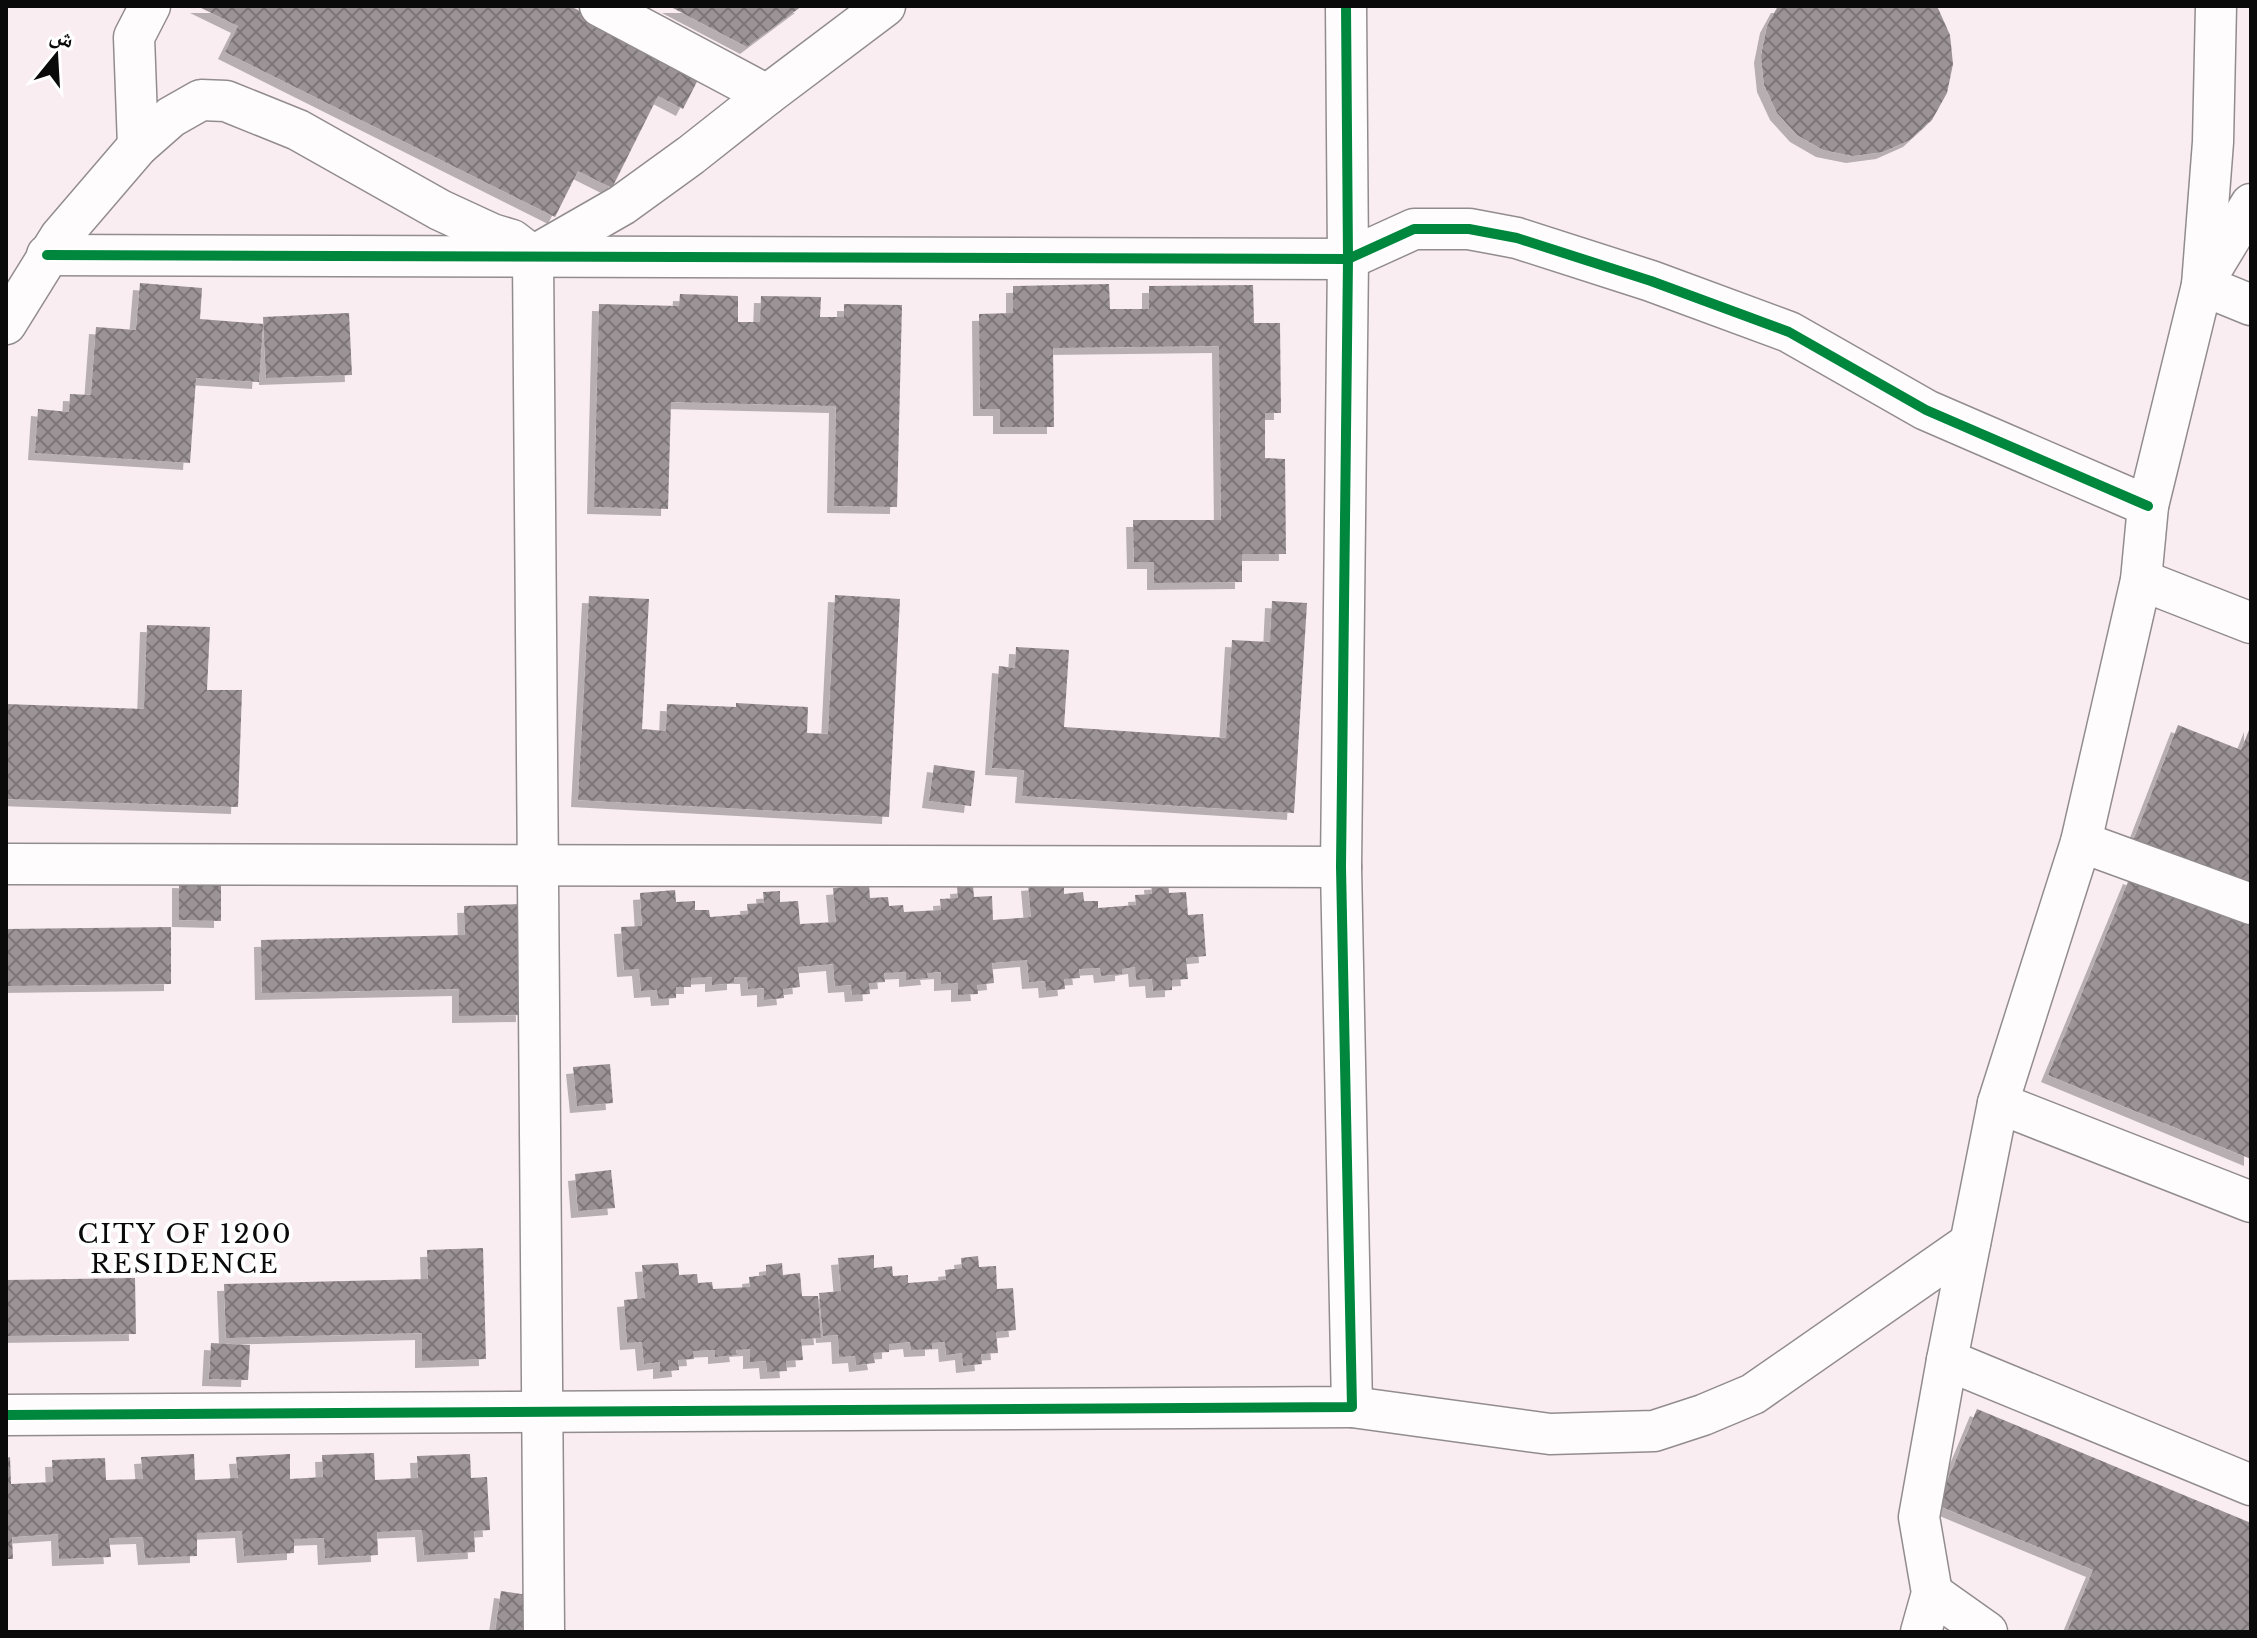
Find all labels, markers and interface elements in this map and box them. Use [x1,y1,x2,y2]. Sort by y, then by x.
north arrow [16,16,96,96]
text: ش [47,21,77,54]
district label: CITY OF 1200 RESIDENCE [77,1218,293,1280]

